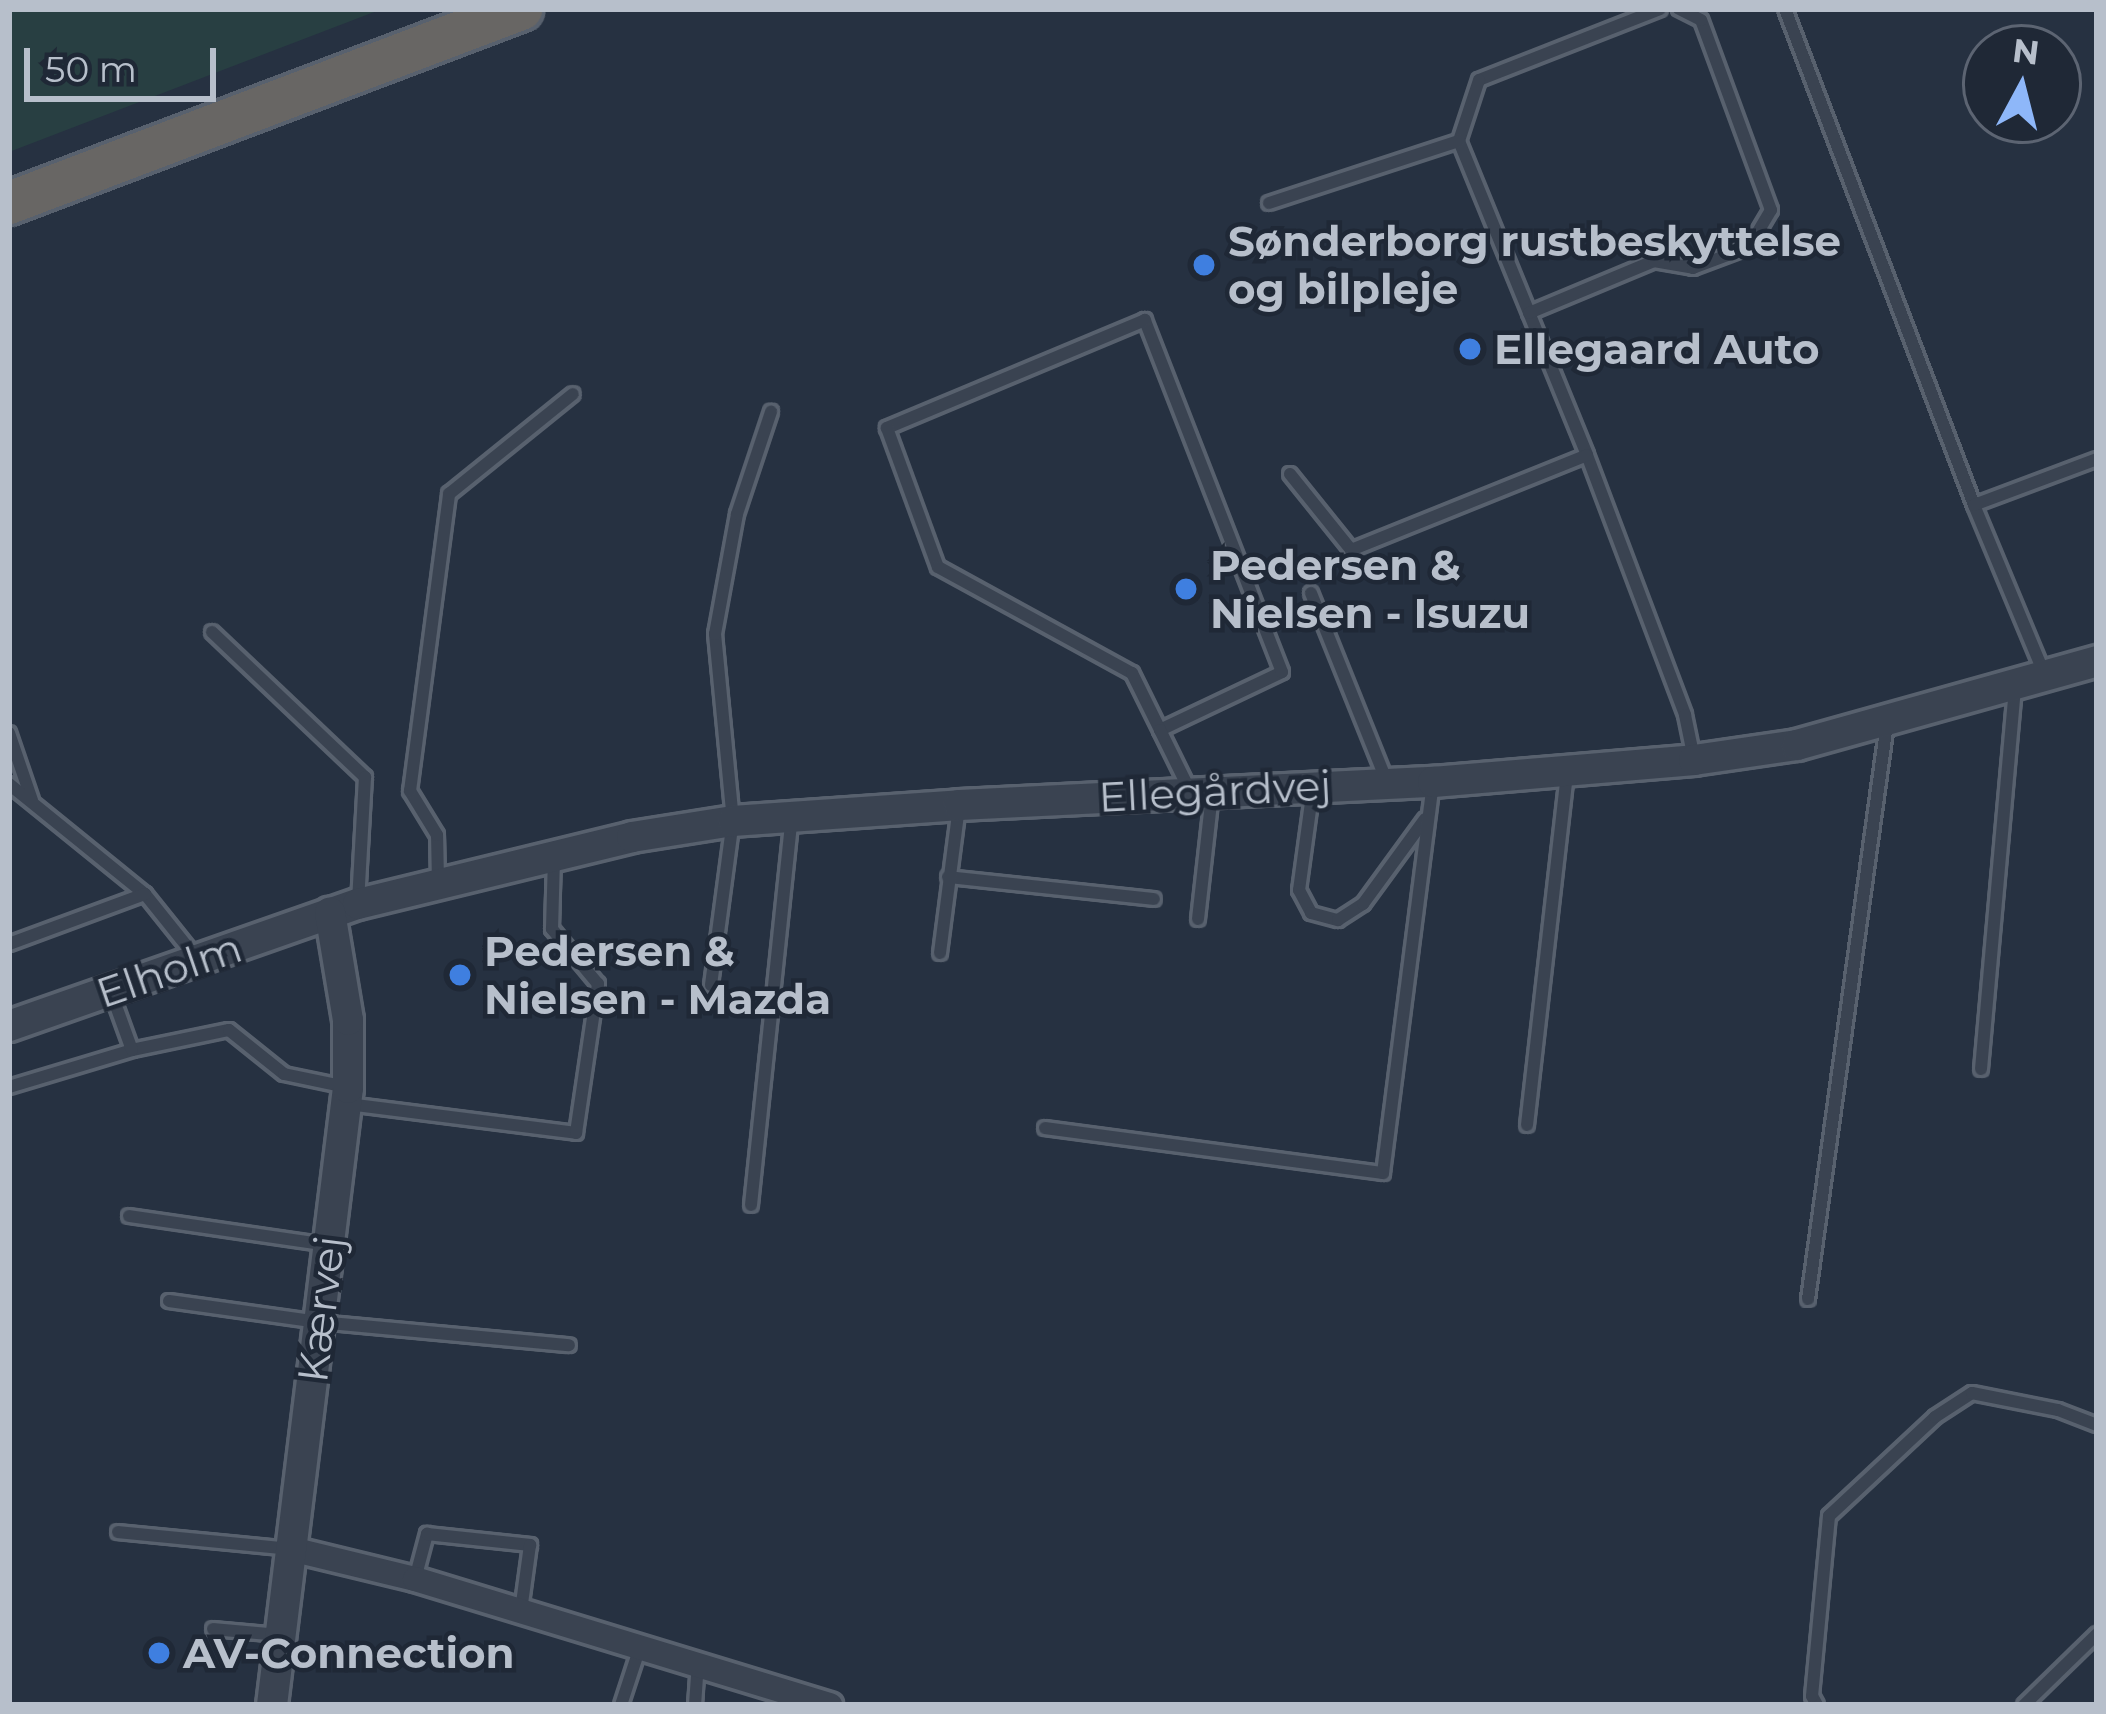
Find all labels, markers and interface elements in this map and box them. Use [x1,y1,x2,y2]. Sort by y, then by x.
scale bar [30,24,222,98]
north arrow [1962,24,2082,144]
text: N [2010,30,2042,73]
text: 50 m [45,47,137,91]
place label: Sønderborg rustbeskyttelse og bilpleje [1228,216,1841,314]
marker: Sønderborg rustbeskyttelse og bilpleje [1191,252,1217,278]
place label: Ellegaard Auto [1494,324,1820,374]
marker: Ellegaard Auto [1457,336,1483,362]
place label: Pedersen & Nielsen - Isuzu [1210,540,1530,638]
marker: Pedersen & Nielsen - Isuzu [1173,576,1199,602]
street label: Ellegårdvej [1097,760,1333,822]
street label: Elholm [90,922,248,1018]
place label: Pedersen & Nielsen - Mazda [484,926,831,1024]
marker: Pedersen & Nielsen - Mazda [447,962,473,988]
street label: Kærvej [287,1233,355,1385]
place label: AV-Connection [183,1628,515,1678]
marker: AV-Connection [146,1640,172,1666]

